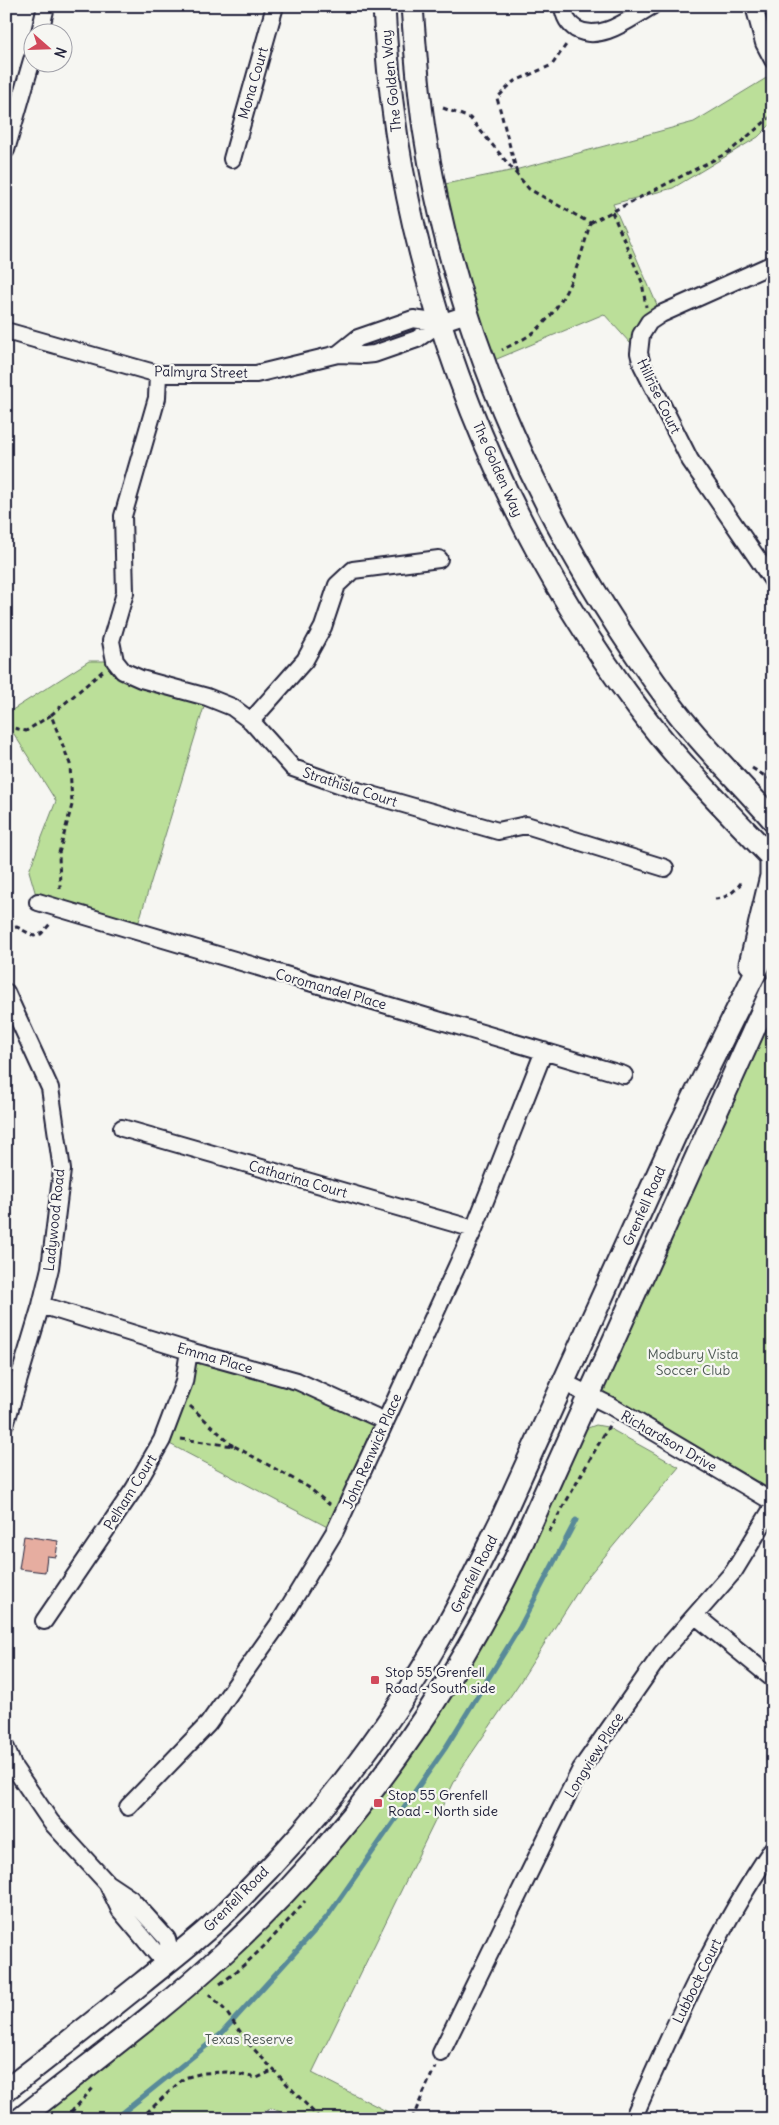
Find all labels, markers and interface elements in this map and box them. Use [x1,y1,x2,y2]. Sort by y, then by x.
north arrow [22,22,72,72]
street label: The Golden Way [377,29,405,133]
text: N [50,45,70,60]
street label: Mona Court [234,45,272,121]
street label: Hillrise Court [633,356,685,437]
street label: Palmyra Street [154,362,248,382]
street label: The Golden Way [469,418,527,520]
street label: Strathisla Court [301,763,400,811]
street label: Coromandel Place [273,965,389,1013]
street label: Catharina Court [247,1156,350,1202]
street label: Grenfell Road [618,1163,670,1249]
street label: Ladywood Road [40,1168,68,1272]
street label: Emma Place [175,1339,255,1377]
park label: Modbury Vista Soccer Club [647,1345,739,1379]
street label: John Renwick Place [339,1391,405,1511]
street label: Richardson Drive [618,1406,720,1476]
street label: Pelham Court [100,1451,161,1533]
street label: Grenfell Road [447,1532,501,1616]
place label: Stop 55 Grenfell Road - South side [385,1663,496,1697]
marker: Stop 55 Grenfell Road - South side [369,1674,381,1686]
street label: Longview Place [561,1709,627,1801]
place label: Stop 55 Grenfell Road - North side [388,1786,498,1820]
marker: Stop 55 Grenfell Road - North side [372,1797,384,1809]
street label: Grenfell Road [200,1863,272,1935]
street label: Lubbock Court [669,1935,725,2026]
park label: Texas Reserve [205,2030,293,2048]

